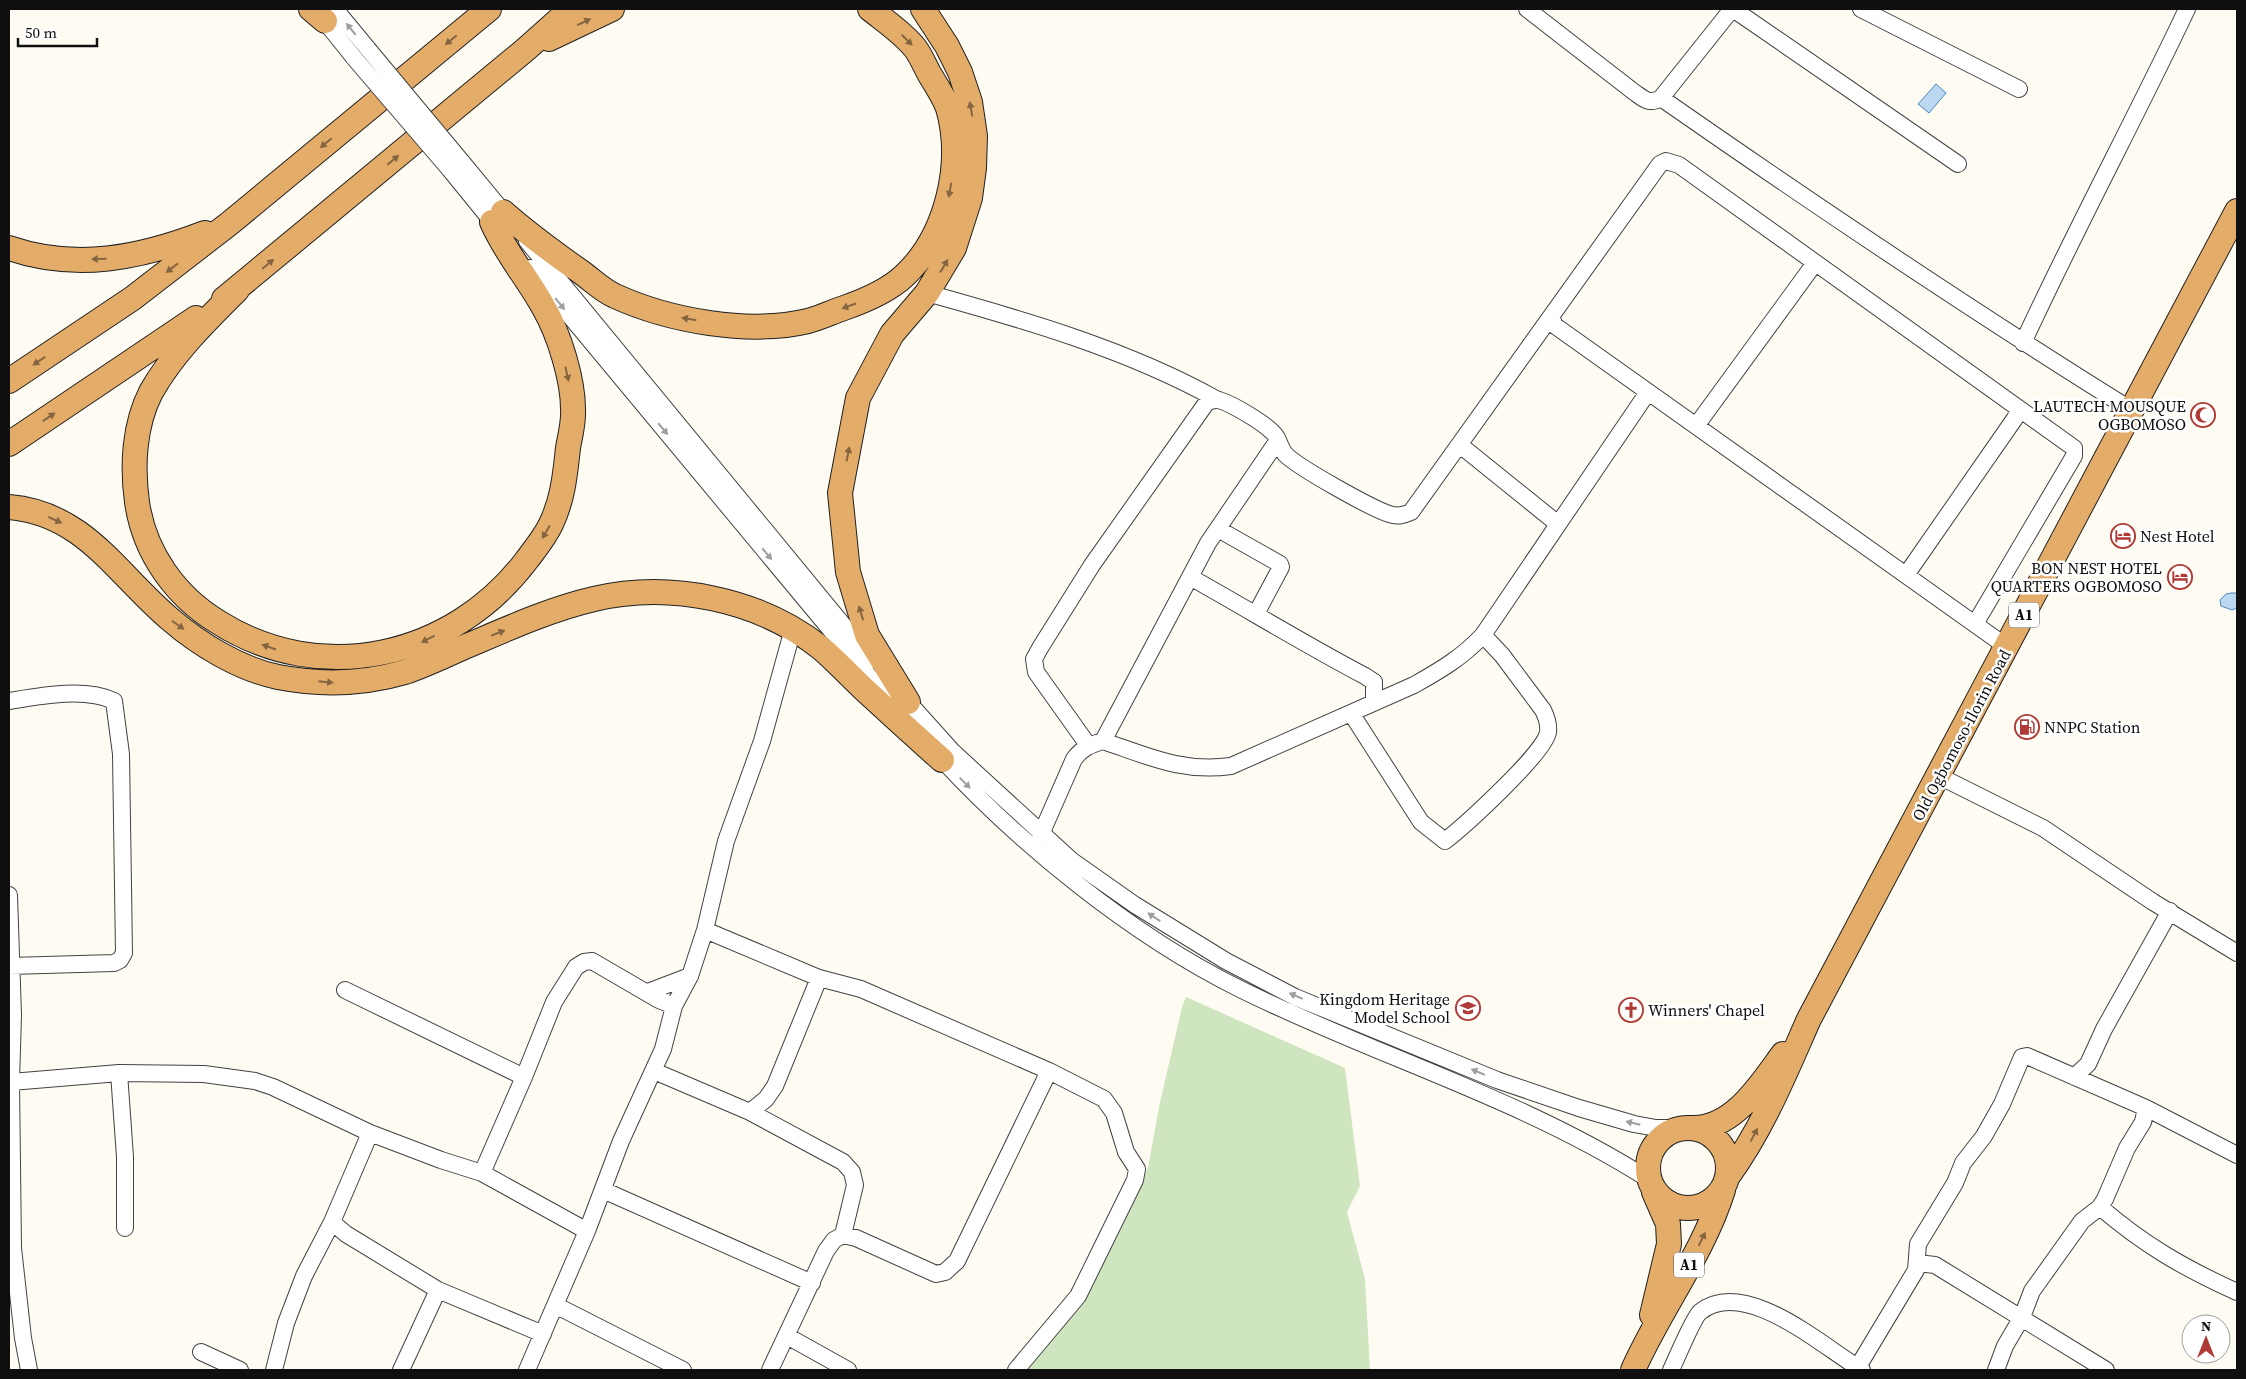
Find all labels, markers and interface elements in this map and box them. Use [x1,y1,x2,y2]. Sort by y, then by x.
scale bar [18,15,96,47]
one-way arrow [577,18,591,26]
text: 50 m [25,22,57,43]
one-way arrow [346,23,357,36]
one-way arrow [445,34,458,45]
one-way arrow [900,34,912,46]
one-way arrow [966,101,974,117]
one-way arrow [320,138,333,149]
one-way arrow [386,154,399,165]
one-way arrow [946,182,954,197]
one-way arrow [91,255,107,263]
one-way arrow [261,258,274,269]
one-way arrow [939,259,948,272]
one-way arrow [166,262,179,273]
one-way arrow [554,297,565,310]
one-way arrow [841,303,856,310]
one-way arrow [681,314,697,322]
one-way arrow [32,356,46,365]
one-way arrow [563,367,571,382]
place label: LAUTECH MOUSQUE OGBOMOSO [2033,395,2186,435]
mosque icon: LAUTECH MOUSQUE OGBOMOSO [2190,402,2216,428]
one-way arrow [43,412,56,422]
one-way arrow [657,423,669,435]
one-way arrow [844,445,852,461]
one-way arrow [48,517,62,525]
hotel icon: Nest Hotel [2110,523,2136,549]
one-way arrow [542,525,551,538]
place label: Nest Hotel [2140,525,2215,547]
one-way arrow [762,547,773,560]
place label: BON NEST HOTEL QUARTERS OGBOMOSO [1991,557,2162,597]
hotel icon: BON NEST HOTEL QUARTERS OGBOMOSO [2167,564,2193,590]
road number: A1 [2009,602,2039,628]
one-way arrow [856,606,864,621]
one-way arrow [171,620,185,630]
one-way arrow [490,629,505,637]
one-way arrow [421,635,435,643]
one-way arrow [261,642,276,650]
street label: Old Ogbomoso-Ilorin Road [1906,645,2016,825]
one-way arrow [319,678,335,686]
fuel station icon: NNPC Station [2014,714,2040,740]
place label: NNPC Station [2044,716,2141,738]
one-way arrow [959,777,971,789]
one-way arrow [1148,913,1161,922]
place label: Kingdom Heritage Model School [1319,988,1450,1028]
one-way arrow [1289,992,1303,1000]
school or university icon: Kingdom Heritage Model School [1455,995,1481,1021]
church icon: Winners' Chapel [1618,997,1644,1023]
place label: Winners' Chapel [1648,999,1765,1021]
one-way arrow [1471,1068,1486,1076]
one-way arrow [1625,1119,1640,1127]
one-way arrow [1750,1128,1758,1142]
one-way arrow [1699,1232,1707,1246]
road number: A1 [1674,1252,1704,1278]
north arrow [2181,1314,2231,1364]
text: N [2201,1316,2211,1336]

